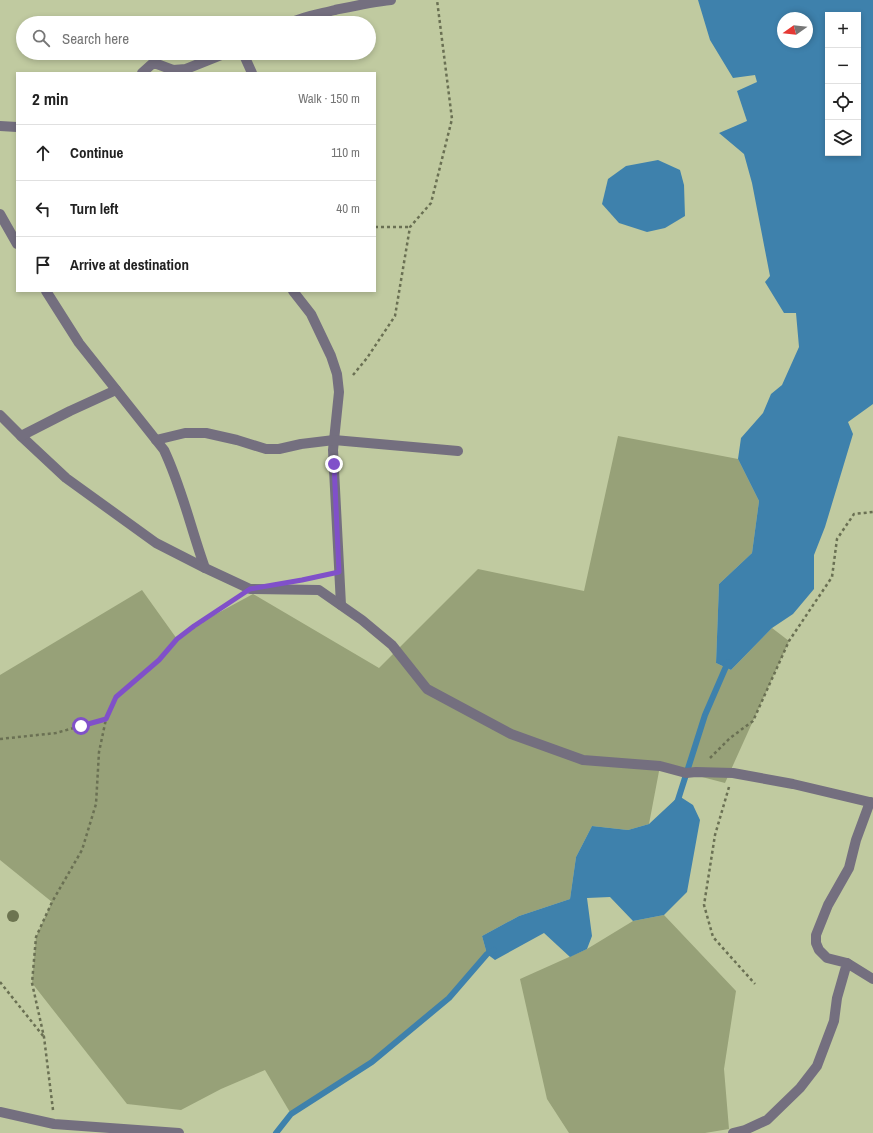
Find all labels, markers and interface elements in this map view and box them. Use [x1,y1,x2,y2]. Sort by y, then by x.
north arrow [777,12,813,48]
map controls [825,12,861,156]
button: + [825,12,861,48]
search box [16,16,376,60]
icon: search [30,27,52,49]
text: Search here [62,28,129,49]
button: − [825,48,861,84]
button: locate [825,84,861,120]
text: 2 min [32,87,68,110]
text: Walk · 150 m [298,90,360,107]
button: layers [825,120,861,156]
icon: ahead [32,142,54,164]
text: Continue [70,142,123,163]
text: 110 m [331,144,360,161]
icon: left [32,198,54,220]
text: Turn left [70,198,118,219]
text: 40 m [336,200,360,217]
icon: arrive [32,254,54,276]
text: Arrive at destination [70,254,189,275]
route end [325,455,343,473]
route start [72,717,90,735]

